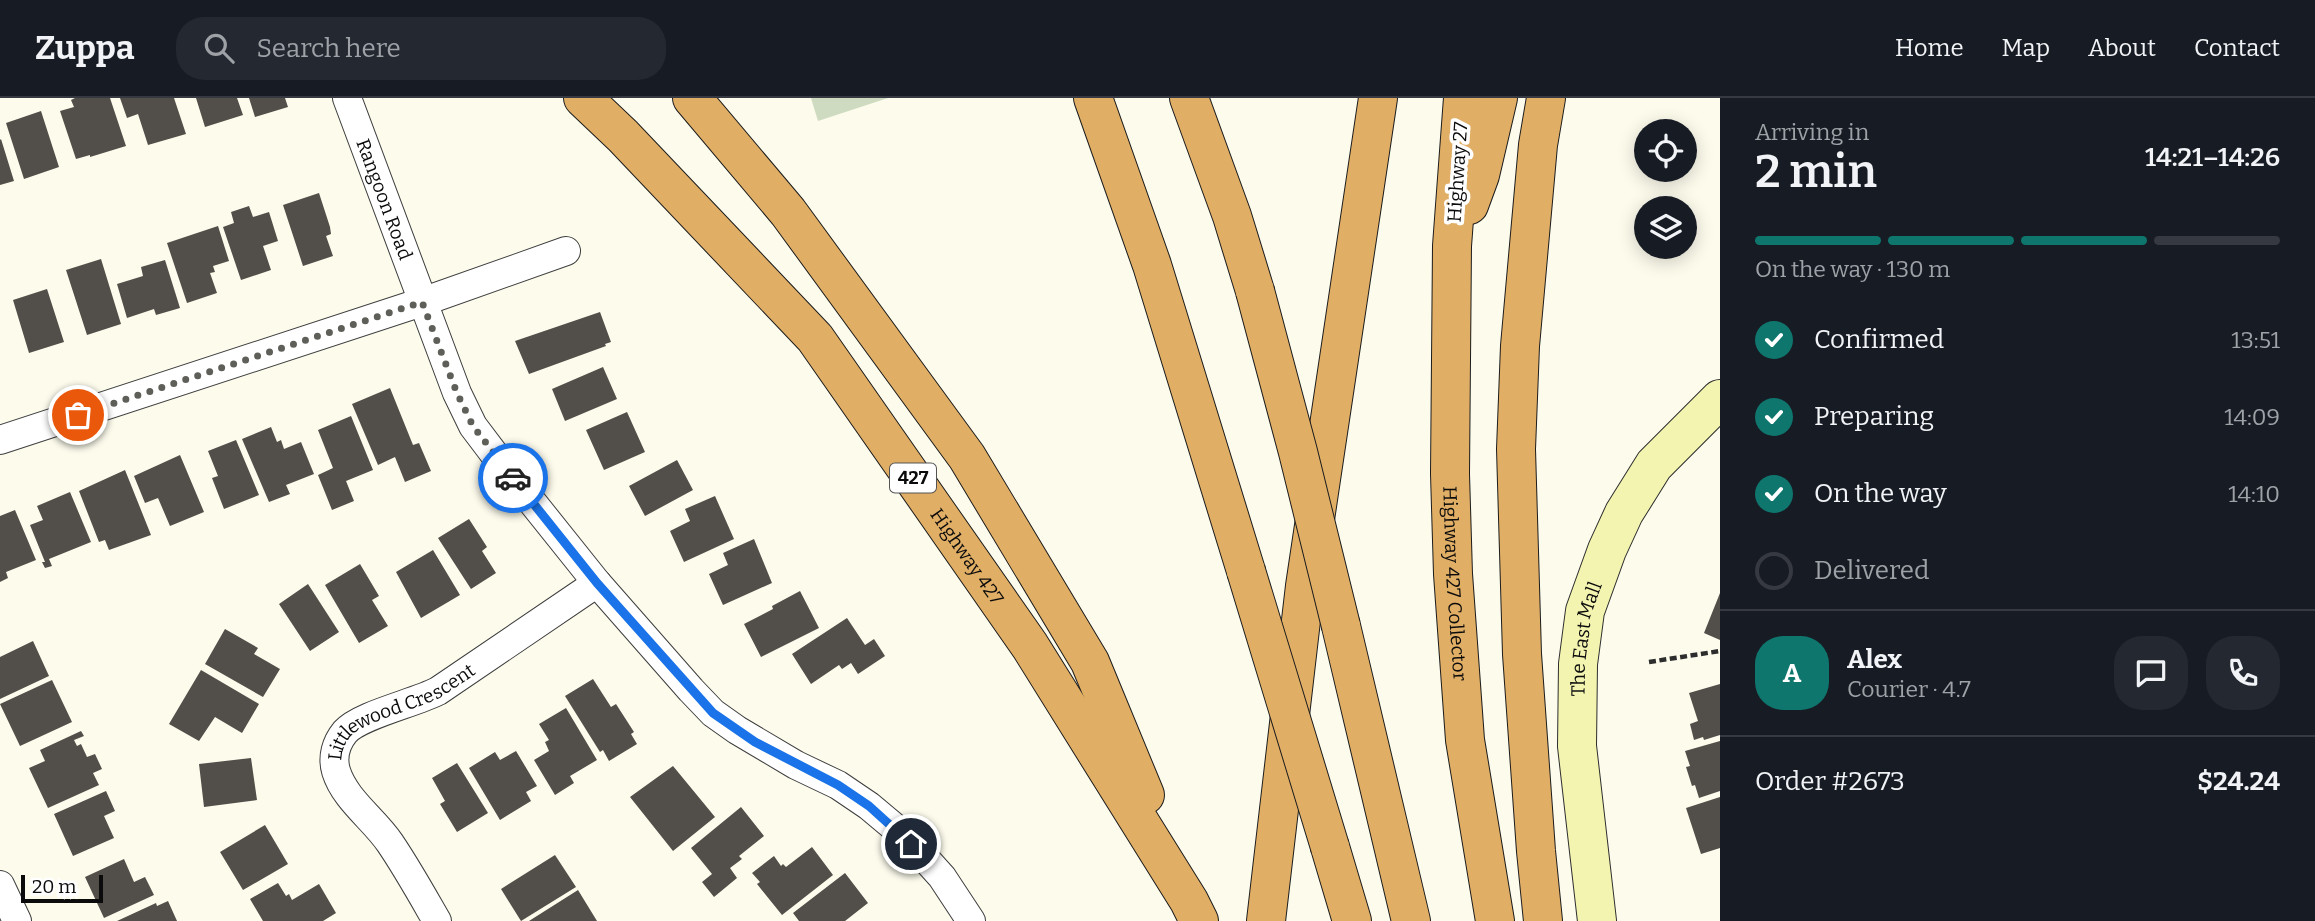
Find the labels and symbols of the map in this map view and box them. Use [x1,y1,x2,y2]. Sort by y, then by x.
street label: Highway 27 [1443,121,1473,223]
street label: Rangoon Road [351,136,417,263]
pin [48,385,108,445]
courier [478,443,548,513]
road number: 427 [890,464,936,492]
street label: Highway 427 Collector [1438,486,1472,682]
street label: Highway 427 [925,504,1009,609]
street label: The East Mall [1567,578,1607,697]
street label: Littlewood Crescent [323,658,479,762]
pin [881,814,941,874]
scale bar [21,872,103,904]

